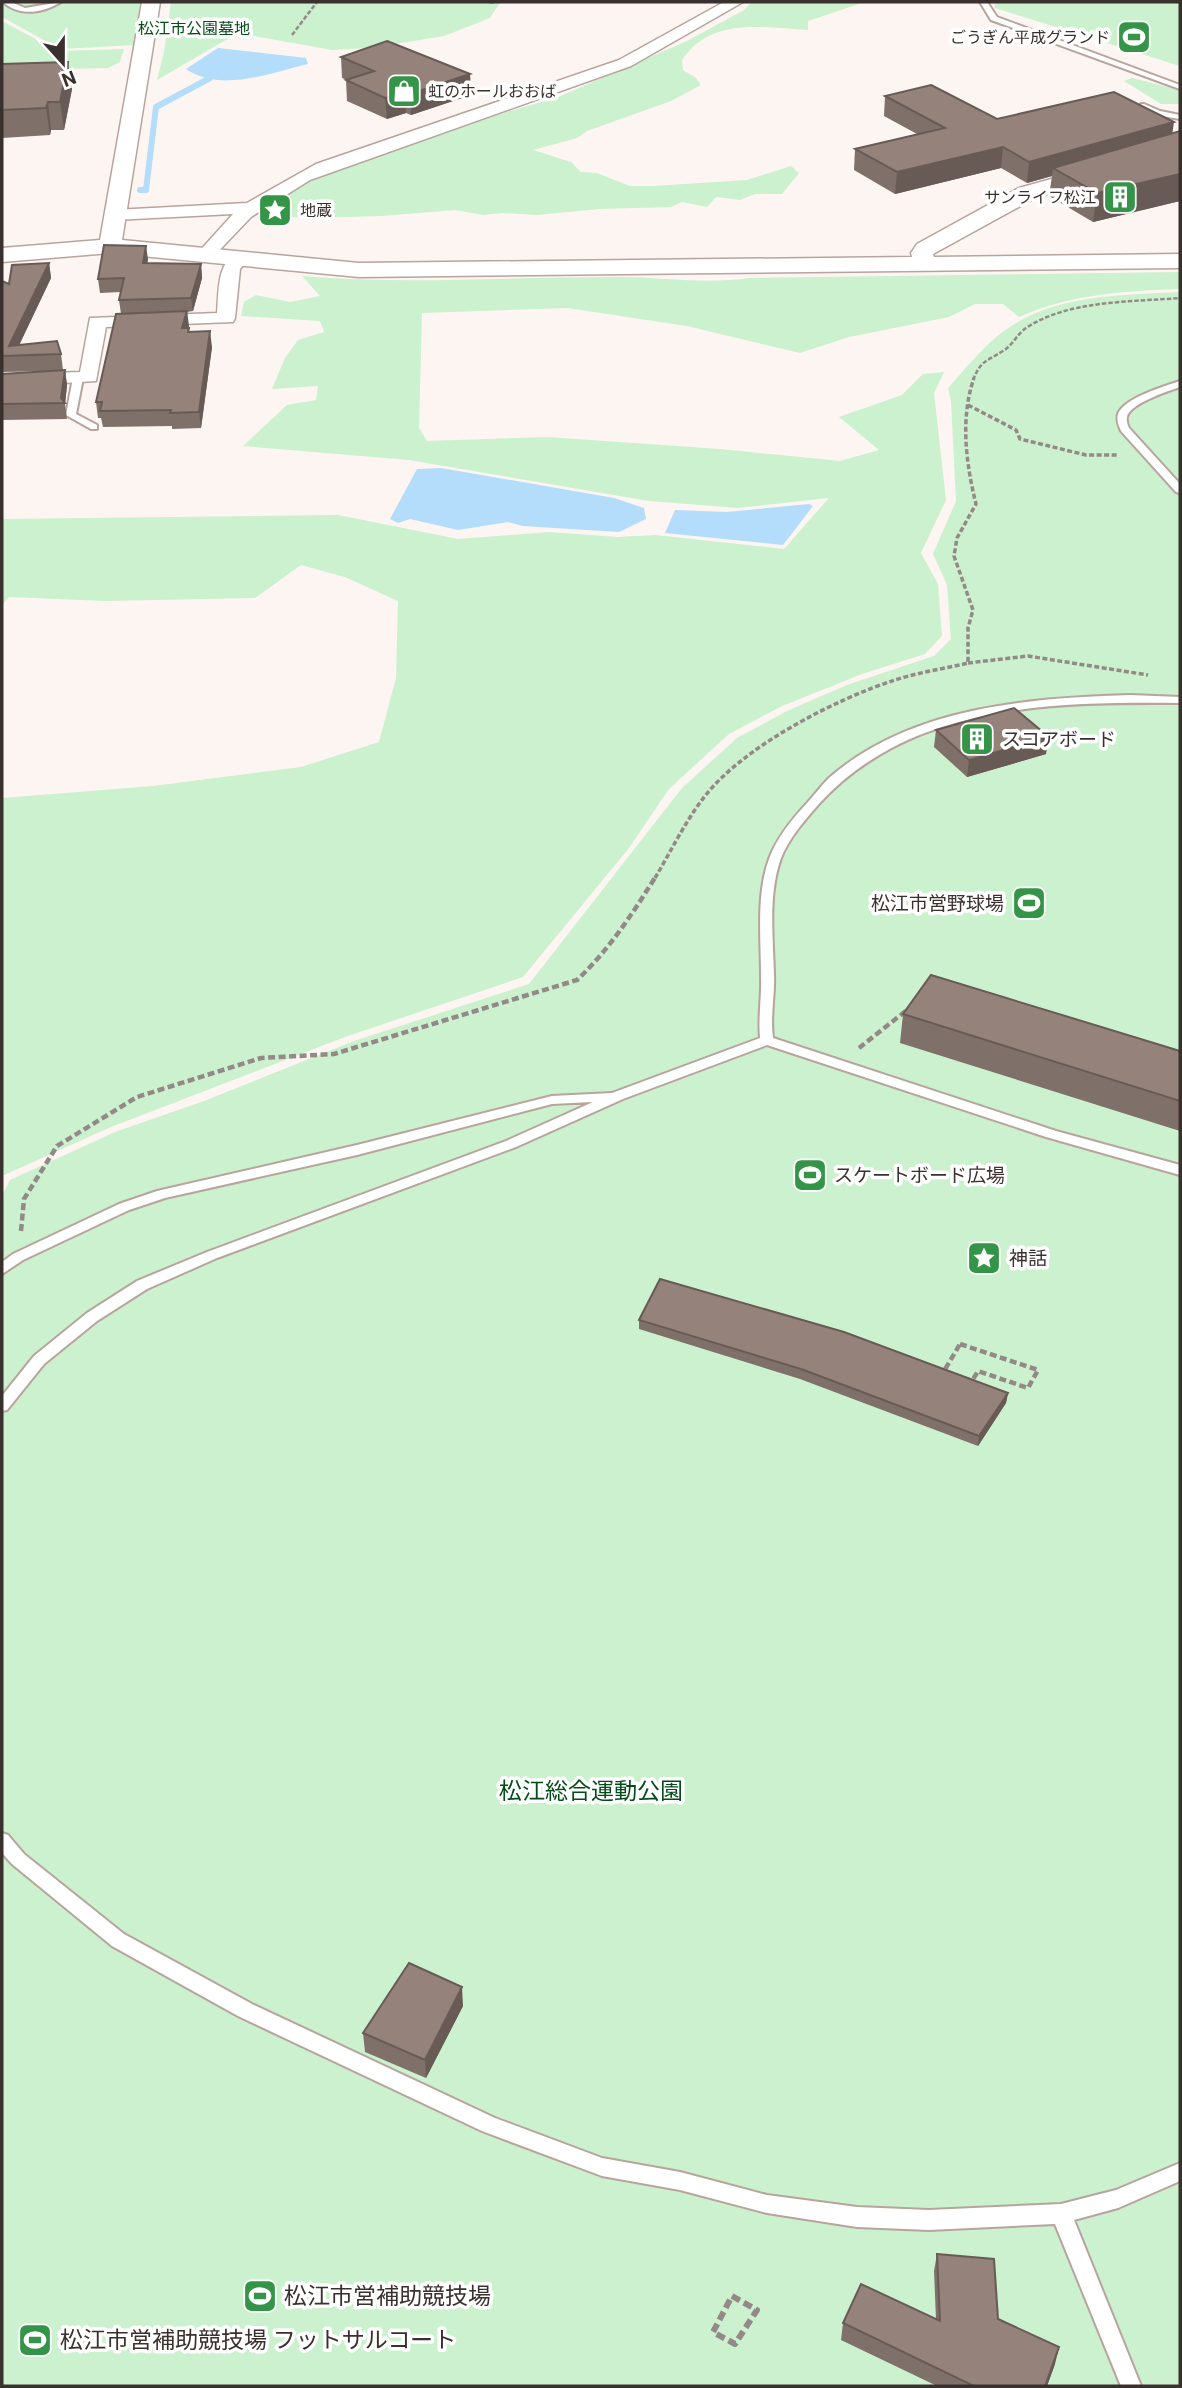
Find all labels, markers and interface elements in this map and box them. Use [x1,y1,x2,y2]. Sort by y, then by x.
sports icon: ごうぎん平成グランド [1115,18,1153,56]
park label: 松江市公園墓地 [138,19,250,38]
north arrow [28,28,98,98]
place label: ごうぎん平成グランド [950,28,1110,47]
text: N [59,65,79,92]
shop icon: 虹のホールおおば [385,72,423,110]
place label: 虹のホールおおば [428,82,556,101]
building icon: サンライフ松江 [1101,178,1139,216]
place label: サンライフ松江 [984,188,1096,207]
place icon: 地蔵 [256,191,294,229]
place label: 地蔵 [300,201,332,220]
building icon: スコアボード [958,720,996,758]
place label: スコアボード [1002,728,1116,751]
sports icon: 松江市営野球場 [1010,884,1048,922]
place label: 松江市営野球場 [871,892,1004,915]
sports icon: スケートボード広場 [791,1156,829,1194]
place label: スケートボード広場 [834,1164,1005,1187]
place icon: 神話 [965,1239,1003,1277]
place label: 神話 [1009,1247,1047,1270]
park label: 松江総合運動公園 [499,1778,683,1805]
sports icon: 松江市営補助競技場 [241,2277,279,2315]
place label: 松江市営補助競技場 [284,2283,491,2310]
sports icon: 松江市営補助競技場 フットサルコート [16,2321,54,2359]
place label: 松江市営補助競技場 フットサルコート [60,2327,456,2354]

